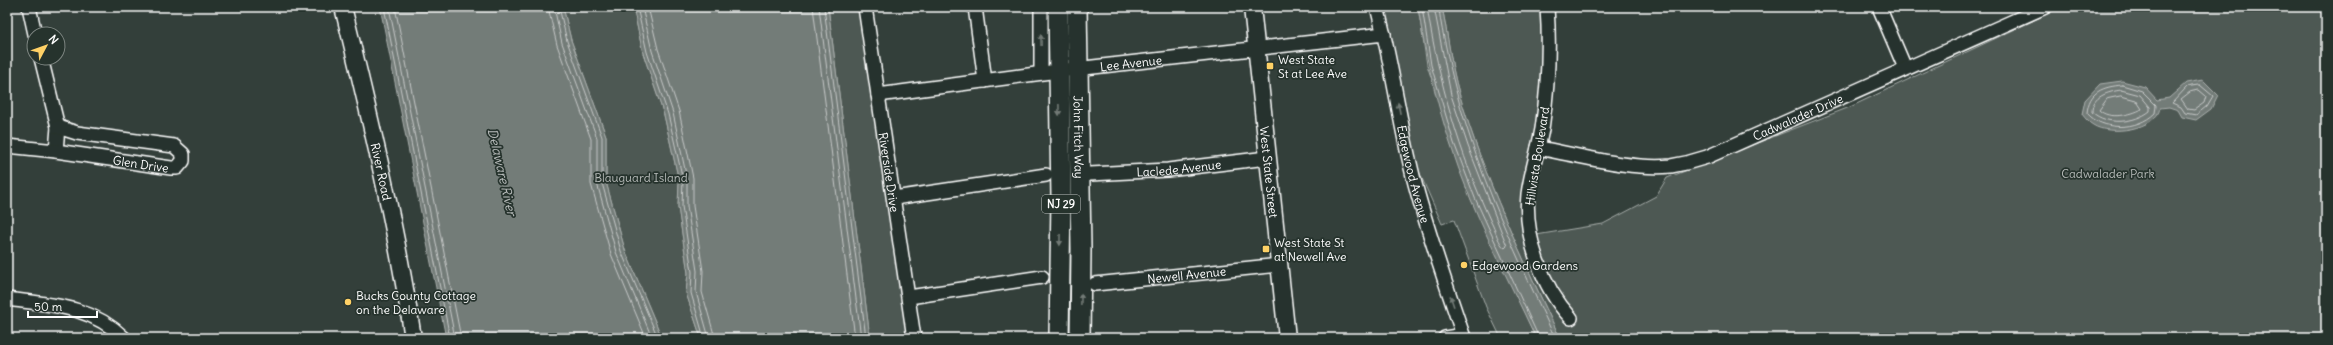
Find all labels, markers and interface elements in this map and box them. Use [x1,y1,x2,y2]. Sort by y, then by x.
north arrow [26,26,66,66]
text: N [46,32,61,47]
one-way arrow [1038,33,1044,46]
street label: Lee Avenue [1099,52,1163,74]
place label: West State St at Lee Ave [1278,52,1347,81]
marker: West State St at Lee Ave [1265,61,1275,71]
street label: Cadwalader Drive [1750,90,1845,143]
street label: John Fitch Way [1071,95,1087,179]
one-way arrow [1395,102,1401,115]
one-way arrow [1055,104,1062,116]
street label: Hillvista Boulevard [1522,106,1552,206]
street label: Edgewood Avenue [1395,124,1433,225]
street label: West State Street [1257,126,1282,219]
water label: Delaware River [484,127,521,219]
street label: Riverside Drive [876,131,903,213]
street label: River Road [368,141,395,202]
street label: Glen Drive [112,152,170,175]
street label: Laclede Avenue [1136,156,1222,179]
park label: Cadwalader Park [2061,166,2155,181]
park label: Blauguard Island [594,170,688,185]
road number: NJ 29 [1042,195,1080,213]
one-way arrow [1057,234,1064,246]
place label: West State St at Newell Ave [1274,235,1346,264]
marker: West State St at Newell Ave [1261,244,1271,254]
place label: Edgewood Gardens [1472,258,1578,273]
marker: Edgewood Gardens [1459,260,1469,270]
street label: Newell Avenue [1146,263,1227,286]
place label: Bucks County Cottage on the Delaware [356,288,476,317]
one-way arrow [1078,292,1084,305]
scale bar [28,293,97,319]
one-way arrow [1448,295,1454,307]
marker: Bucks County Cottage on the Delaware [343,297,353,307]
text: 50 m [34,299,63,314]

